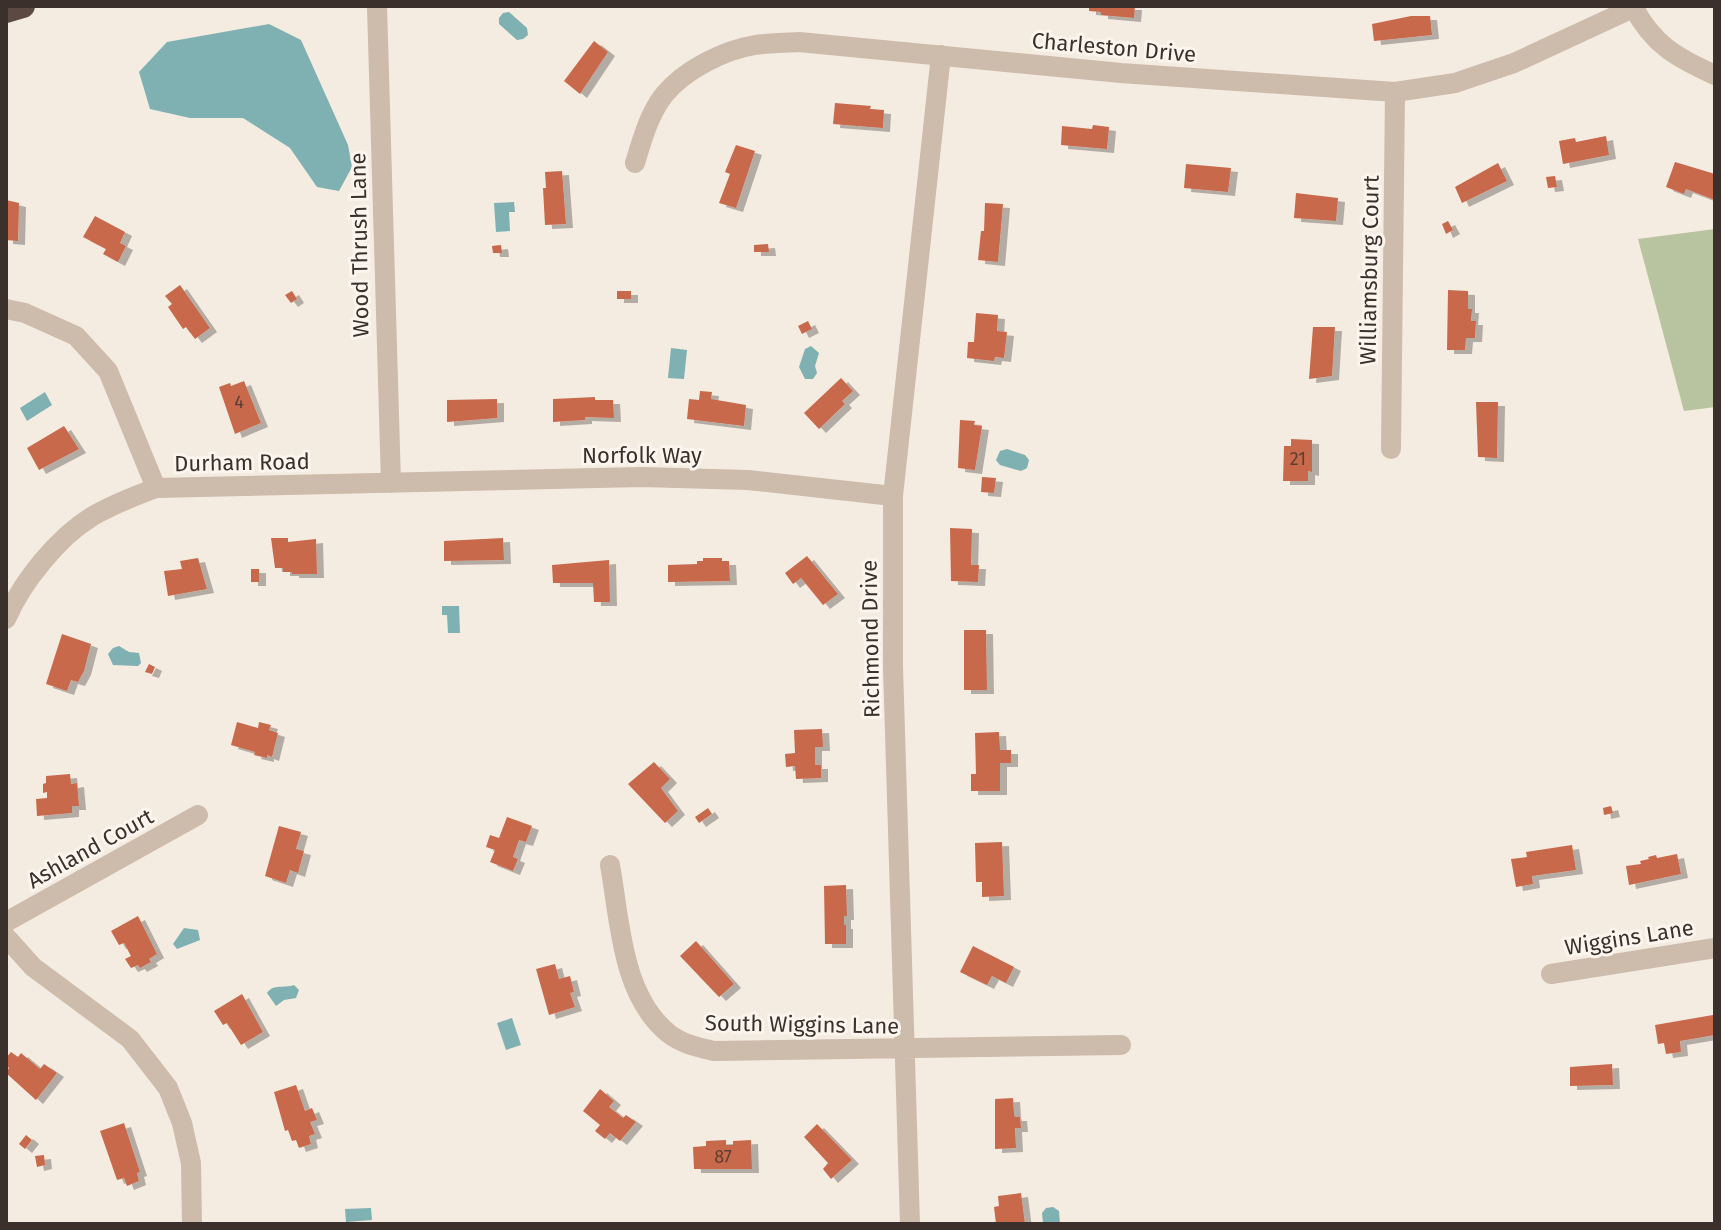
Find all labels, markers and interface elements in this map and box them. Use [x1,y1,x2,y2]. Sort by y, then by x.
street label: Charleston Drive [1031,27,1197,68]
street label: Wood Thrush Lane [344,152,375,338]
street label: Williamsburg Court [1354,175,1385,365]
house number: 4 [234,391,244,413]
street label: Norfolk Way [582,442,702,469]
street label: Durham Road [174,448,310,477]
house number: 21 [1290,448,1306,470]
street label: Richmond Drive [856,560,885,718]
street label: Ashland Court [23,803,158,894]
street label: Wiggins Lane [1563,914,1695,961]
street label: South Wiggins Lane [705,1009,899,1040]
house number: 87 [714,1146,732,1168]

